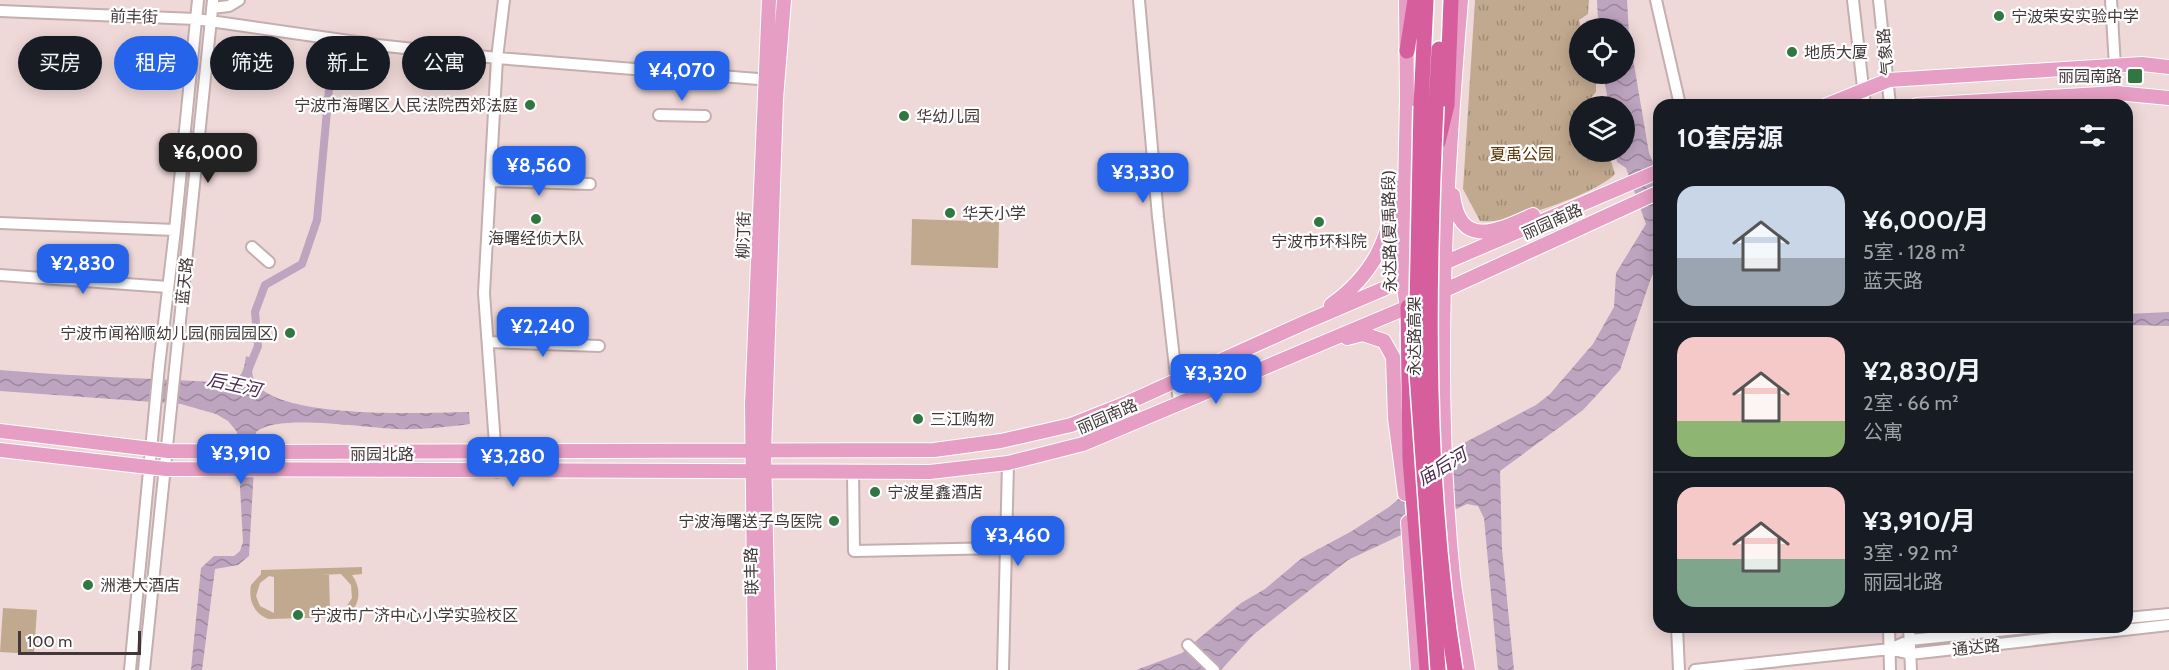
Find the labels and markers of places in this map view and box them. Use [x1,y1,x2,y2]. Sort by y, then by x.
place label: 宁波荣安实验中学 [2011,7,2139,26]
marker: 宁波荣安实验中学 [1992,9,2006,23]
place label: 地质大厦 [1804,43,1868,62]
marker: 地质大厦 [1785,45,1799,59]
pin: ¥4,070 [633,51,731,102]
place label: 丽园南路 [2058,67,2122,86]
marker: 丽园南路 [2126,67,2144,85]
place label: 宁波市海曙区人民法院西郊法庭 [294,96,518,115]
marker: 宁波市海曙区人民法院西郊法庭 [523,98,537,112]
place label: 华幼儿园 [916,107,980,126]
marker: 华幼儿园 [897,109,911,123]
pin: ¥6,000 [159,133,257,184]
pin: ¥8,560 [490,146,588,197]
pin: ¥3,330 [1094,153,1192,204]
place label: 华天小学 [962,204,1026,223]
marker: 华天小学 [943,206,957,220]
marker: 海曙经侦大队 [529,212,543,226]
marker: 宁波市环科院 [1312,215,1326,229]
place label: 海曙经侦大队 [488,229,584,248]
place label: 宁波市环科院 [1271,232,1367,251]
pin: ¥2,830 [34,244,132,295]
pin: ¥2,240 [494,307,592,358]
place label: 宁波市闻裕顺幼儿园(丽园园区) [60,324,278,343]
marker: 宁波市闻裕顺幼儿园(丽园园区) [283,326,297,340]
pin: ¥3,320 [1167,354,1265,405]
place label: 三江购物 [930,410,994,429]
marker: 三江购物 [911,412,925,426]
pin: ¥3,910 [192,434,290,485]
pin: ¥3,280 [464,437,562,488]
place label: 宁波星鑫酒店 [887,483,983,502]
marker: 宁波星鑫酒店 [868,485,882,499]
place label: 宁波海曙送子鸟医院 [678,512,822,531]
marker: 宁波海曙送子鸟医院 [827,514,841,528]
pin: ¥3,460 [969,516,1067,567]
place label: 洲港大酒店 [100,576,180,595]
marker: 洲港大酒店 [81,578,95,592]
place label: 宁波市广济中心小学实验校区 [310,606,518,625]
marker: 宁波市广济中心小学实验校区 [291,608,305,622]

